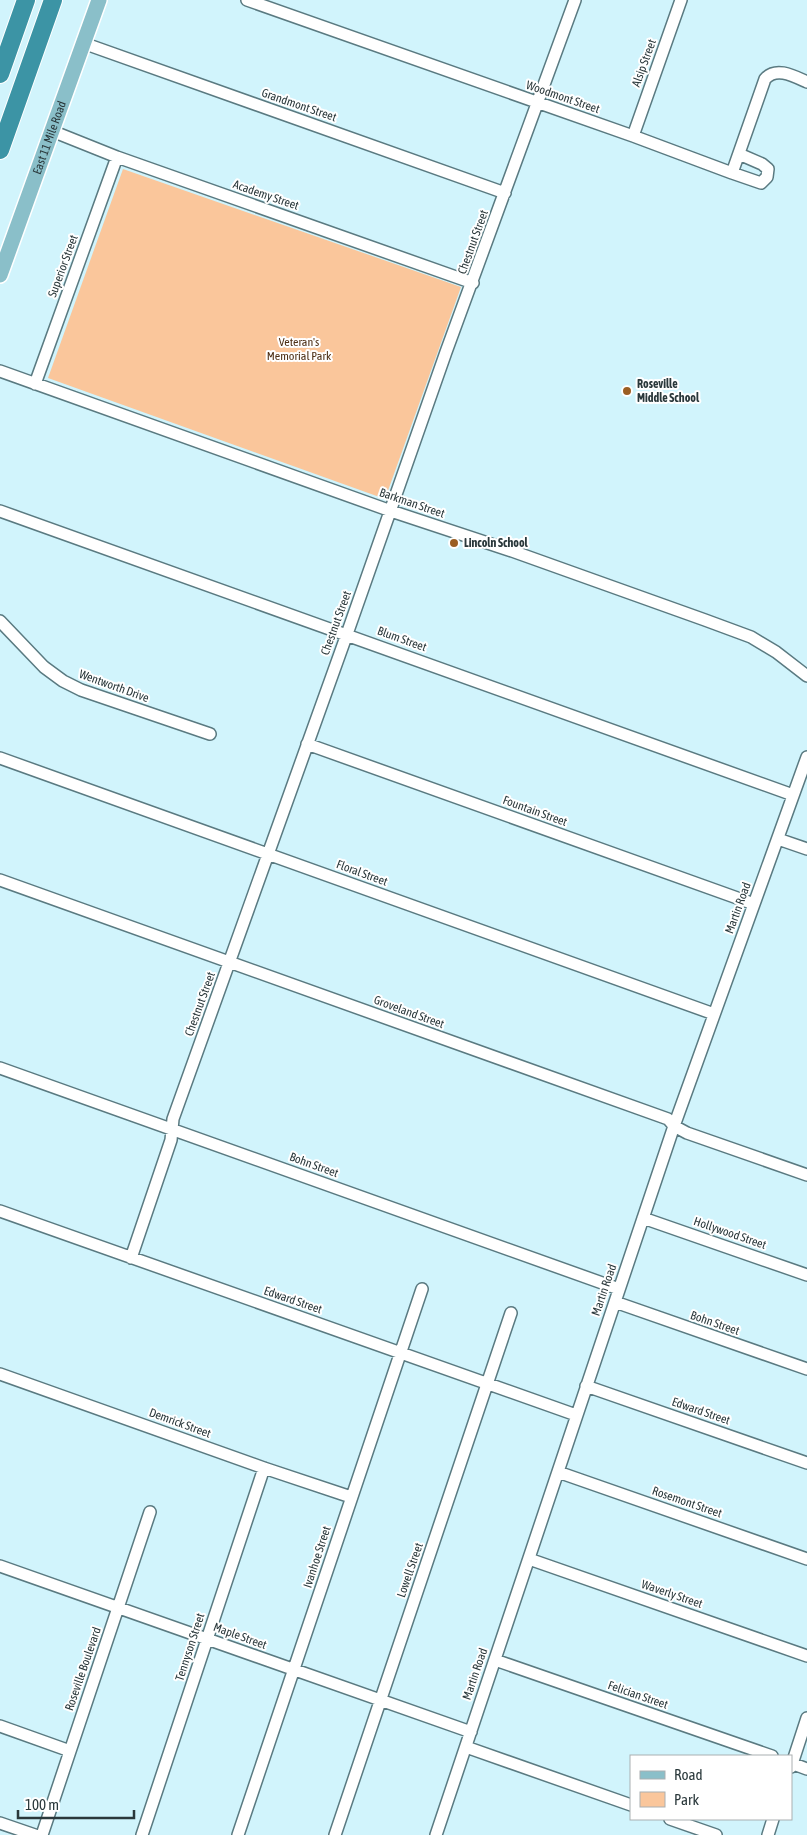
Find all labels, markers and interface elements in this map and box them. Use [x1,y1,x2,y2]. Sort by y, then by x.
street label: Alsip Street [629,37,659,89]
street label: Woodmont Street [524,78,602,116]
street label: Grandmont Street [260,86,339,125]
street label: East 11 Mile Road [30,99,69,176]
street label: Academy Street [231,177,301,213]
street label: Chestnut Street [455,207,491,276]
street label: Superior Street [45,232,81,299]
park label: Veteran's Memorial Park [267,335,332,363]
place label: Roseville Middle School [637,377,700,405]
marker: Roseville Middle School [621,385,633,397]
street label: Barkman Street [378,485,447,521]
place label: Lincoln School [464,536,529,550]
marker: Lincoln School [448,537,460,549]
street label: Chestnut Street [318,588,354,657]
street label: Blum Street [376,624,429,655]
street label: Wentworth Drive [77,667,151,705]
street label: Fountain Street [501,793,570,829]
street label: Floral Street [334,857,390,889]
street label: Martin Road [722,880,754,936]
street label: Chestnut Street [182,969,218,1038]
street label: Groveland Street [372,993,447,1031]
street label: Bohn Street [288,1150,341,1180]
street label: Hollywood Street [692,1214,769,1252]
street label: Martin Road [589,1262,619,1318]
street label: Edward Street [262,1284,324,1317]
street label: Bohn Street [689,1308,742,1338]
street label: Edward Street [670,1395,732,1428]
street label: Demrick Street [147,1405,213,1441]
street label: Rosemont Street [650,1484,724,1521]
street label: Ivanhoe Street [300,1524,334,1590]
street label: Lowell Street [394,1540,426,1599]
street label: Waverly Street [640,1577,705,1611]
street label: Tennyson Street [172,1611,208,1683]
street label: Maple Street [211,1620,269,1652]
street label: Roseville Boulevard [62,1625,104,1713]
street label: Martin Road [460,1646,490,1702]
street label: Felician Street [606,1678,670,1712]
legend [630,1755,792,1820]
text: Road [674,1766,703,1783]
scale bar [18,1788,134,1820]
text: Park [674,1791,699,1808]
text: 100 m [25,1796,59,1813]

